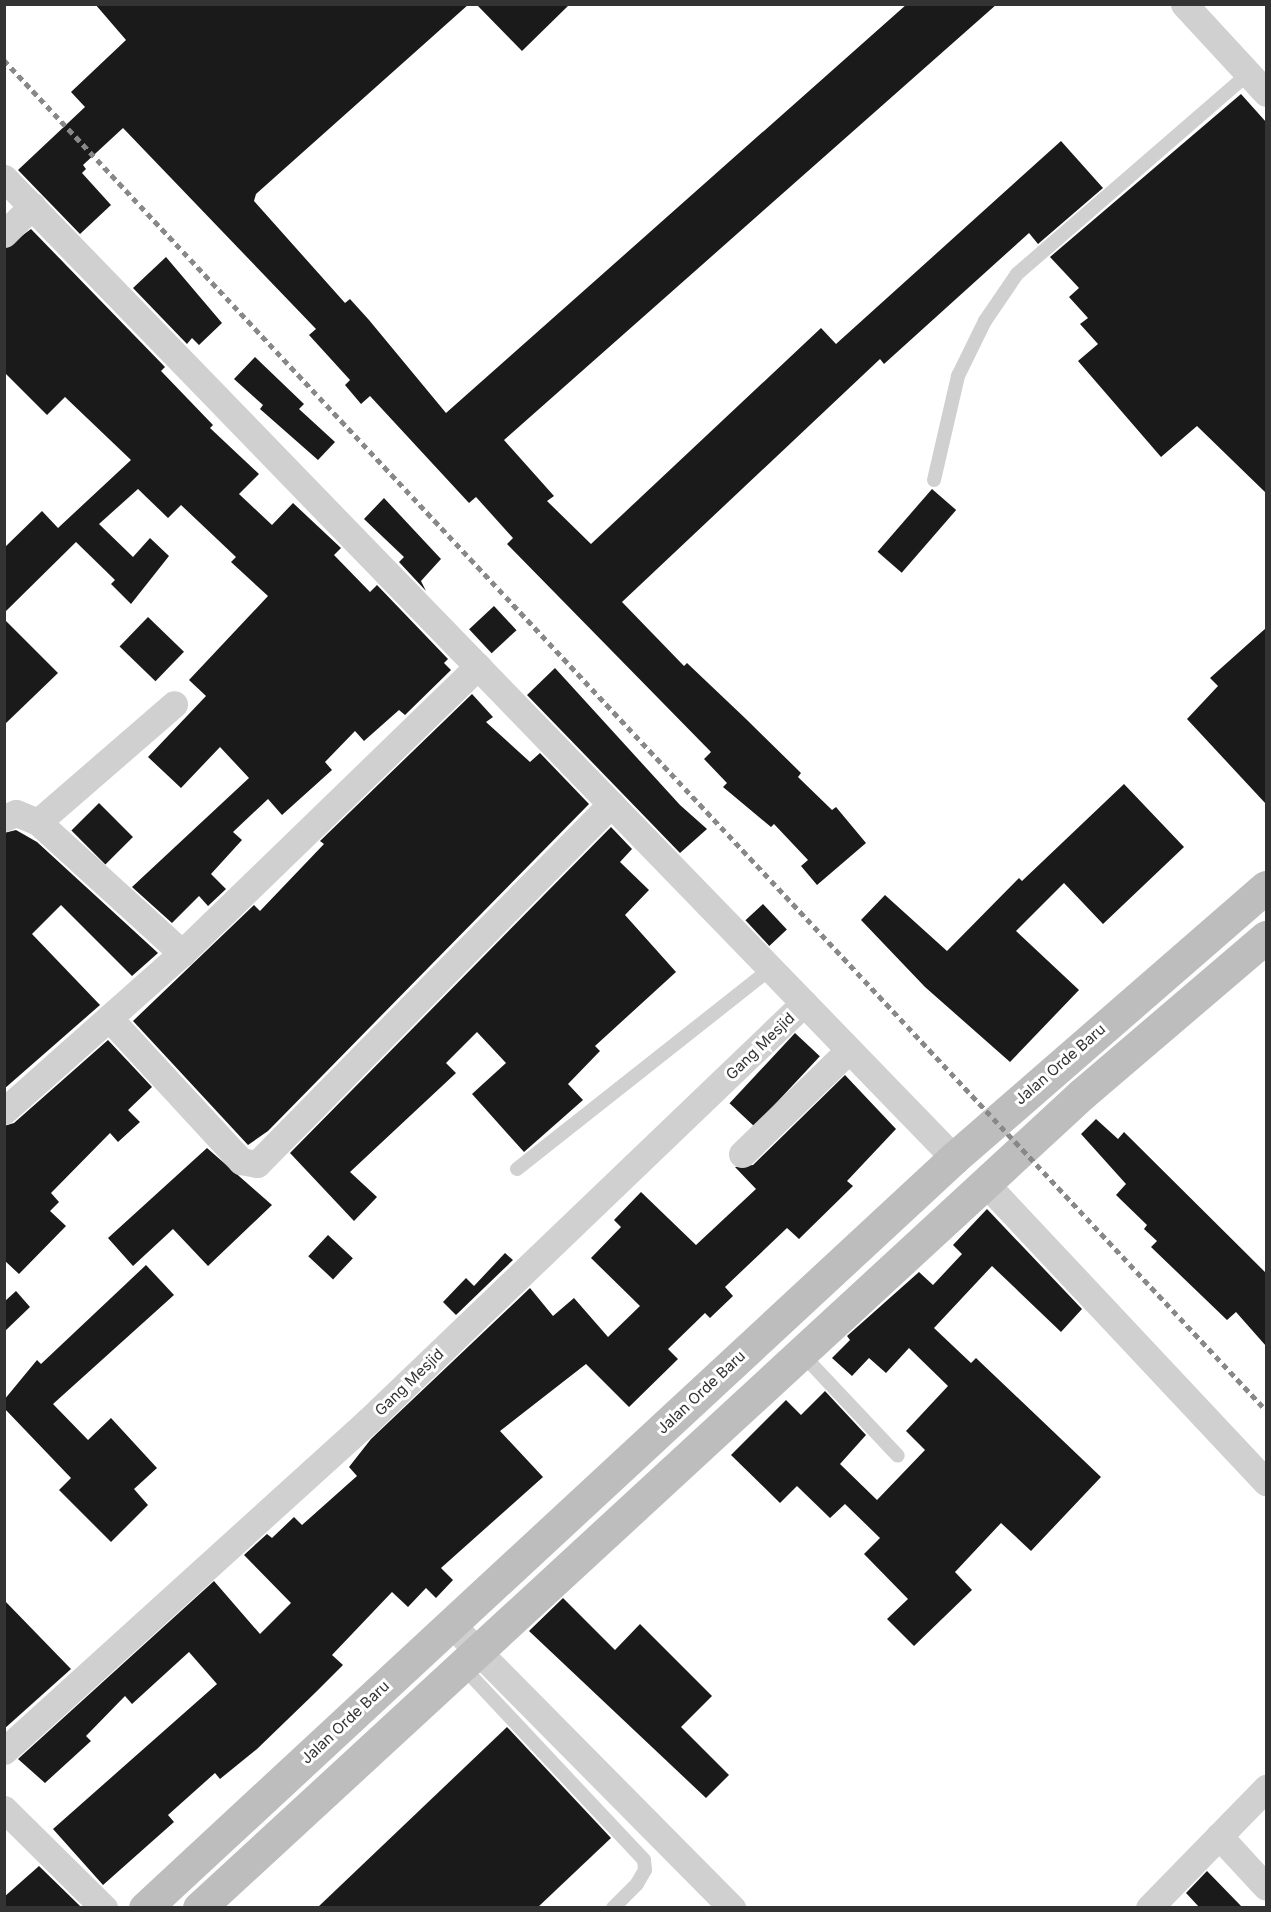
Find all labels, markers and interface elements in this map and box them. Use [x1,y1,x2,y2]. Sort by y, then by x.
street label: Gang Mesjid [722,1009,798,1083]
street label: Jalan Orde Baru [1011,1020,1109,1108]
street label: Gang Mesjid [371,1345,447,1419]
street label: Jalan Orde Baru [653,1347,749,1437]
street label: Jalan Orde Baru [297,1677,393,1767]

